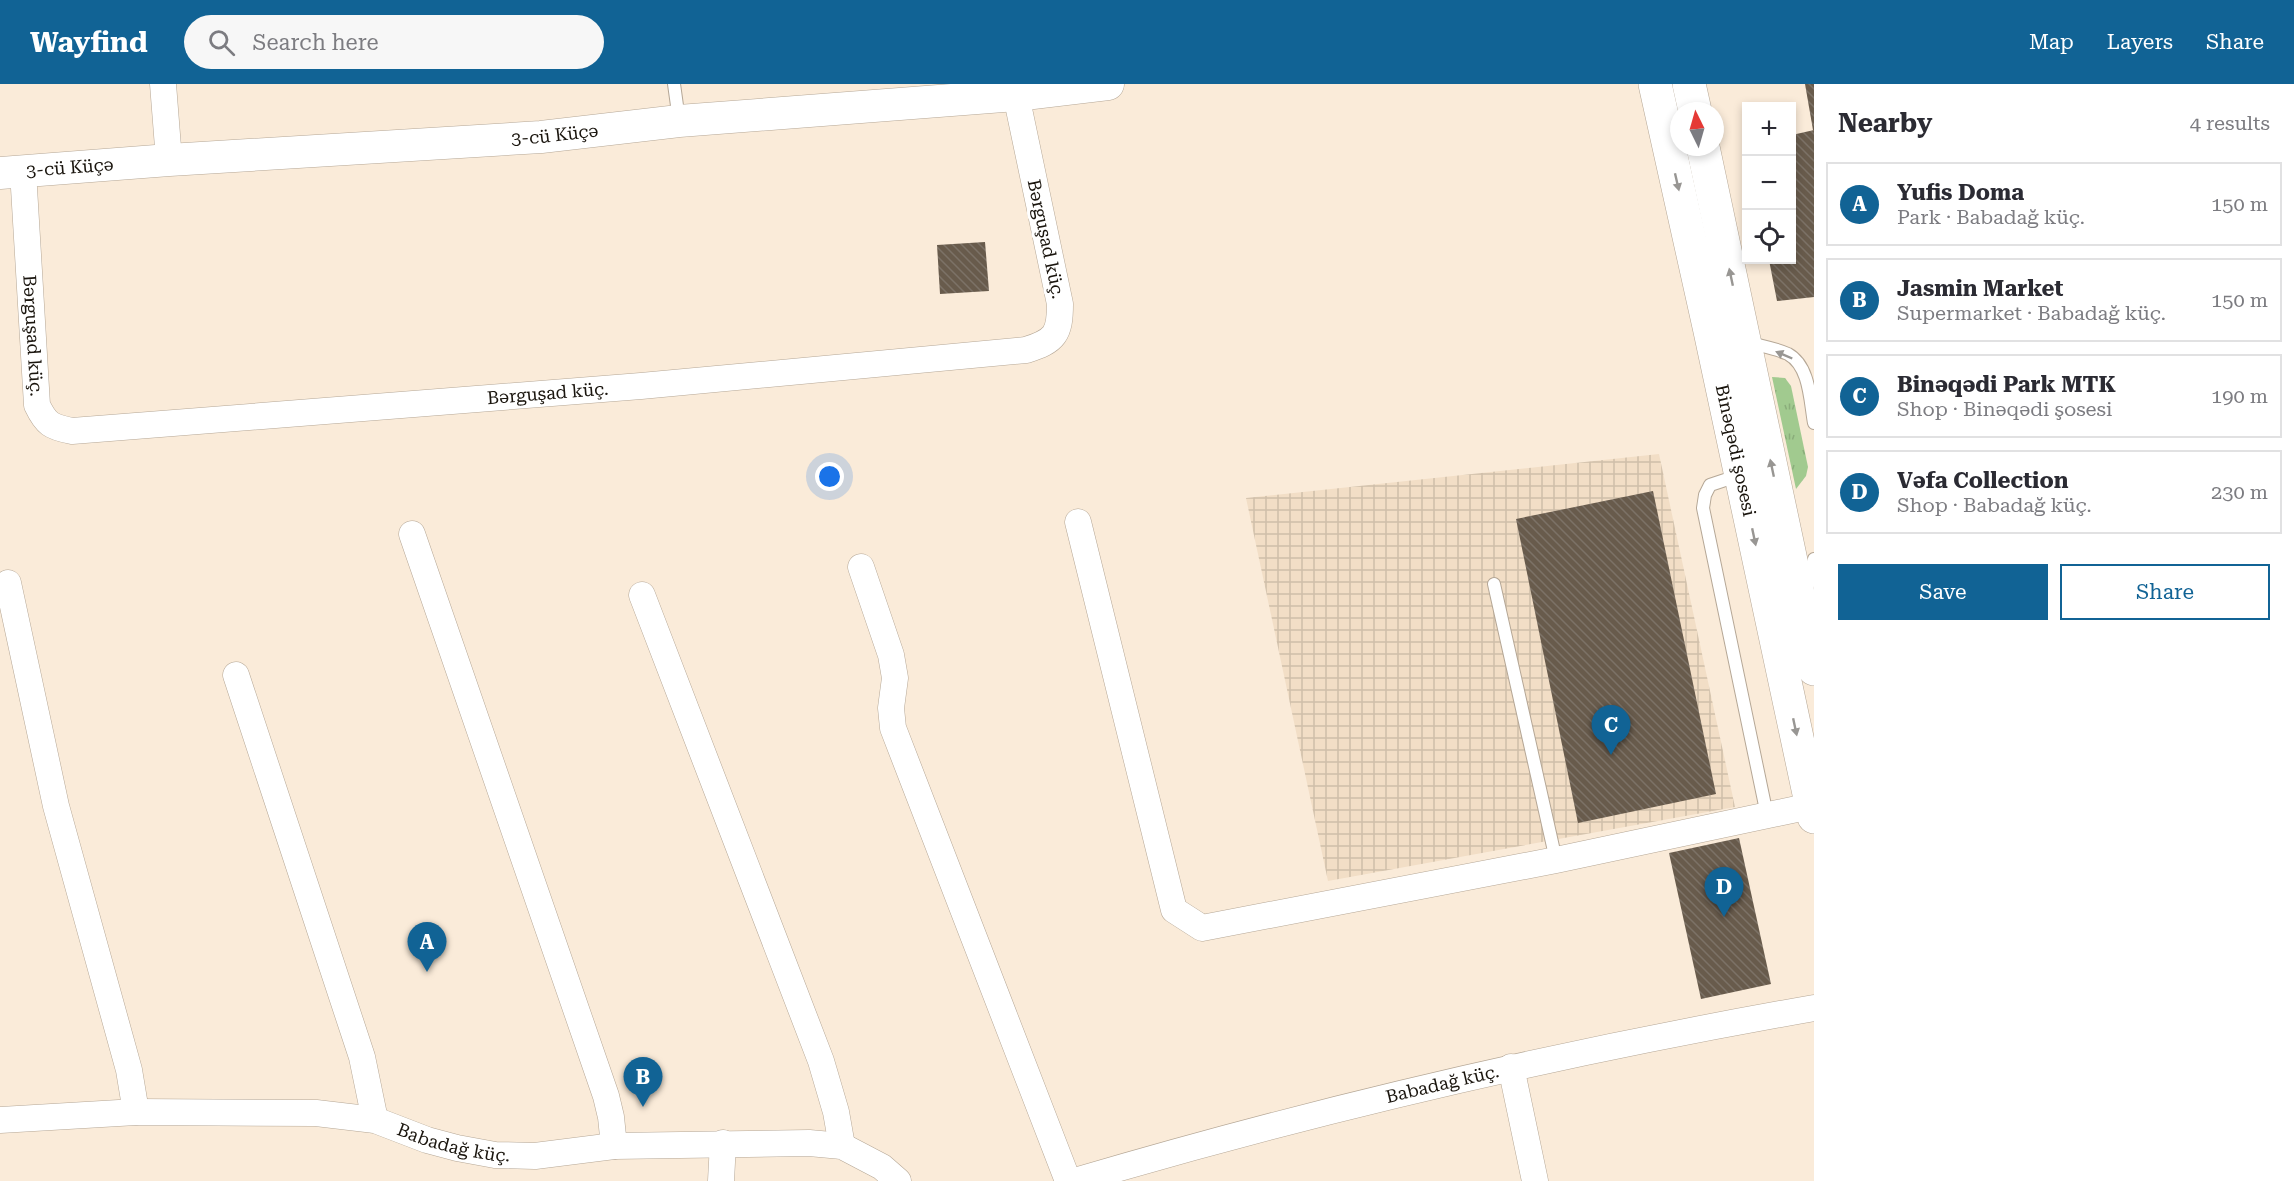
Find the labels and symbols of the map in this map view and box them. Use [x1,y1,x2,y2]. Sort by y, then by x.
north arrow [1670,102,1724,156]
street label: 3-cü Küçə [510,119,600,149]
street label: 3-cü Küçə [25,153,114,181]
one-way arrow [1672,173,1682,191]
street label: Bərguşad küç. [1024,177,1069,301]
one-way arrow [1726,268,1735,287]
street label: Bərguşad küç. [19,274,47,397]
one-way arrow [1775,350,1792,359]
street label: Bərguşad küç. [486,378,609,408]
street label: Binəqədi şosesi [1712,382,1760,518]
one-way arrow [1767,458,1776,477]
your location [815,462,844,491]
one-way arrow [1750,527,1759,546]
pin: C [1592,706,1630,755]
one-way arrow [1791,718,1800,737]
pin: D [1704,868,1744,917]
pin: A [408,922,446,972]
pin: B [624,1058,662,1107]
street label: Babadağ küç. [1383,1060,1501,1107]
street label: Babadağ küç. [394,1119,510,1165]

